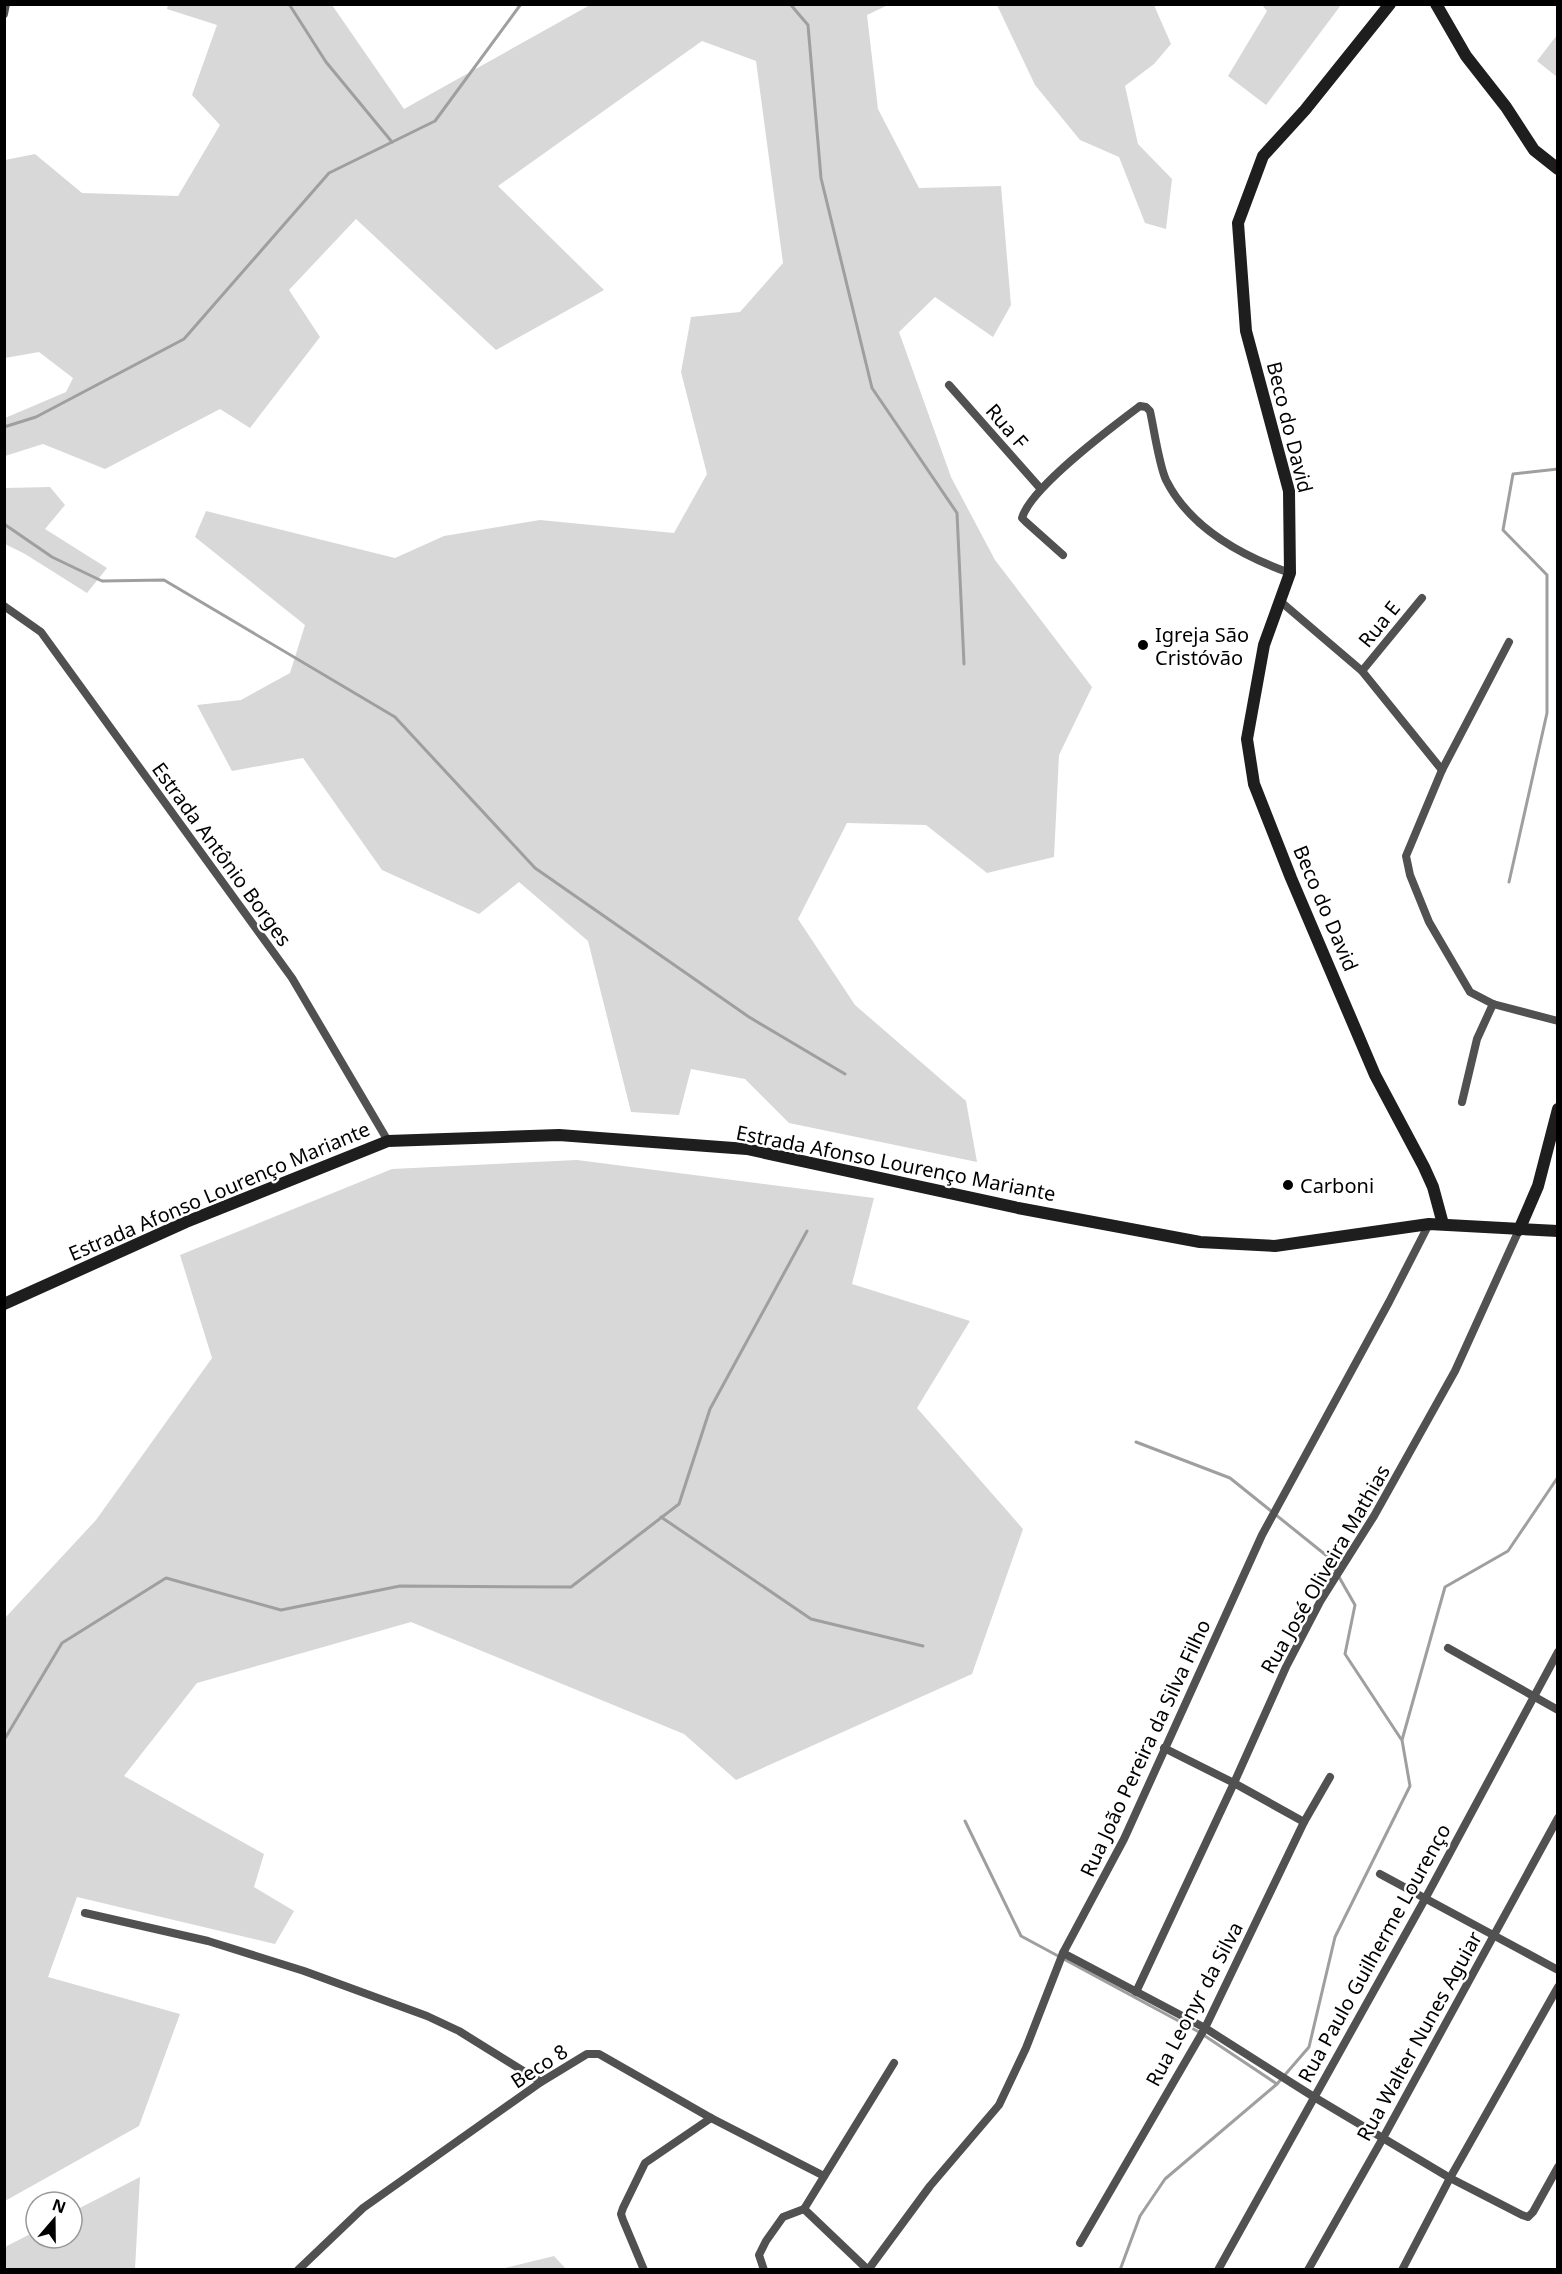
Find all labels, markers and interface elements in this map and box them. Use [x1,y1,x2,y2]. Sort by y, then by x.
street label: Beco do David [1261,359,1319,495]
street label: Rua F [980,398,1034,454]
street label: Rua E [1352,595,1406,653]
place label: Igreja São Cristóvão [1155,621,1249,671]
marker: Igreja São Cristóvão [1136,638,1150,652]
street label: Estrada Antônio Borges [146,757,298,951]
street label: Beco do David [1287,841,1365,975]
street label: Estrada Afonso Lourenço Mariante [64,1115,374,1267]
street label: Estrada Afonso Lourenço Mariante [734,1119,1058,1207]
place label: Carboni [1300,1172,1374,1199]
marker: Carboni [1281,1178,1295,1192]
street label: Rua José Oliveira Mathias [1254,1460,1396,1678]
street label: Rua João Pereira da Silva Filho [1073,1615,1217,1881]
street label: Rua Paulo Guilherme Lourenço [1291,1819,1457,2087]
street label: Rua Leonyr da Silva [1139,1917,1249,2091]
street label: Rua Walter Nunes Aguiar [1350,1926,1488,2146]
street label: Beco 8 [505,2038,573,2094]
north arrow [24,2190,84,2250]
text: N [49,2193,69,2218]

